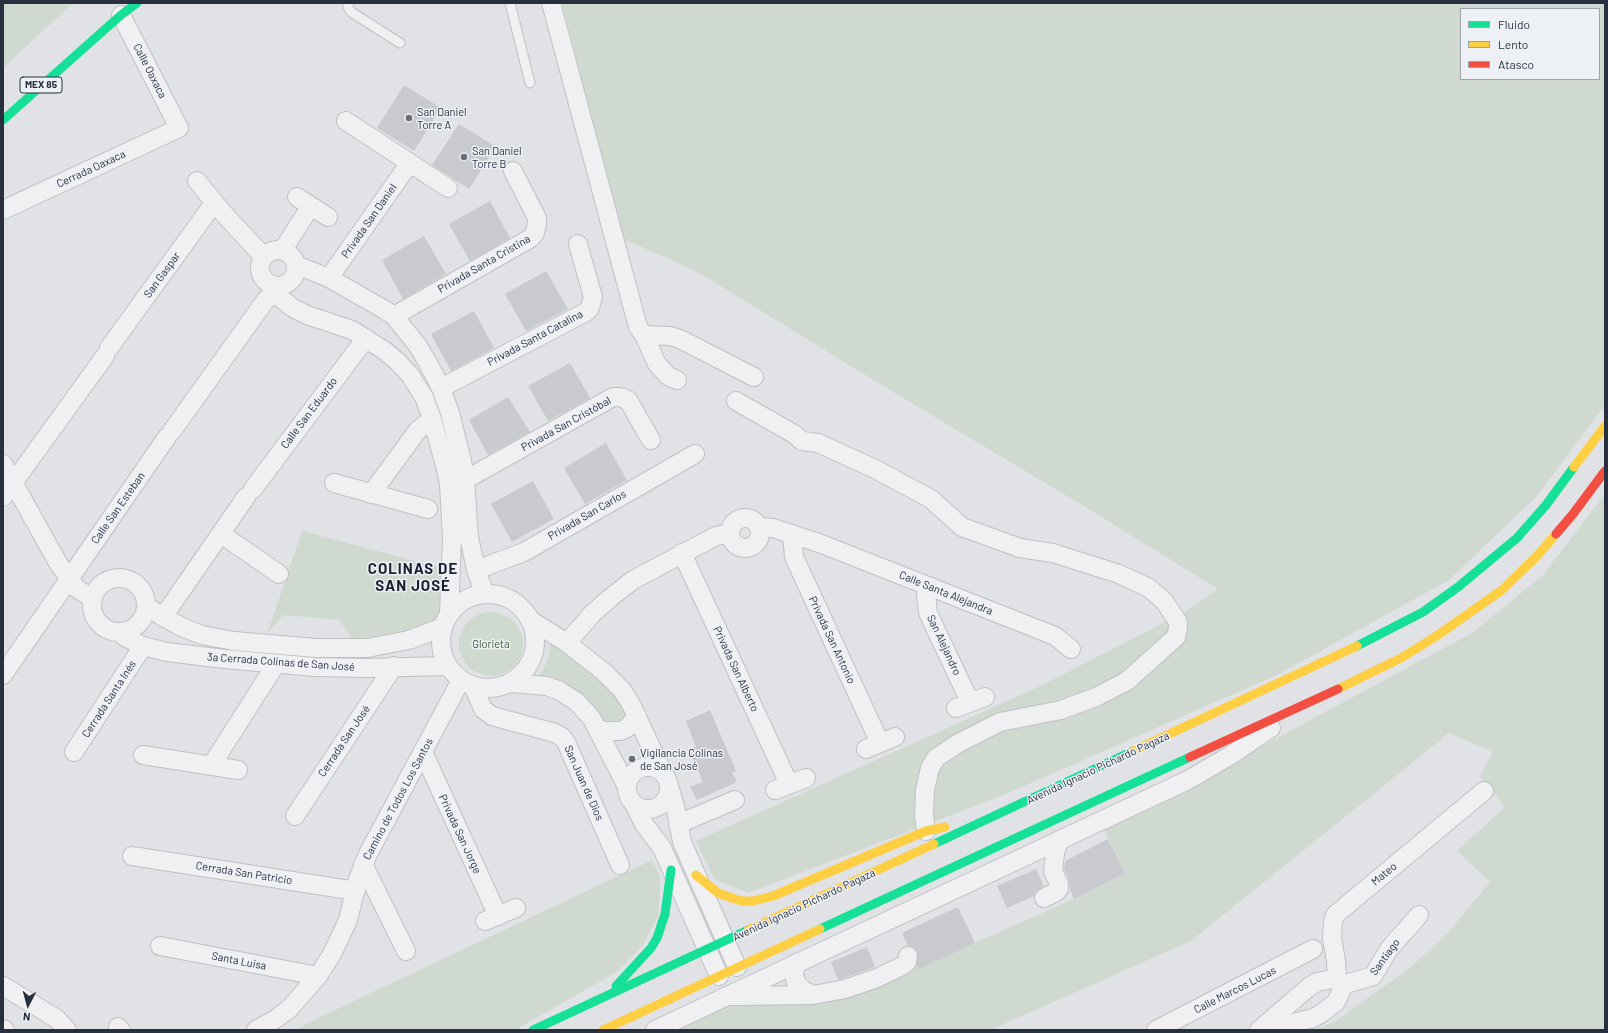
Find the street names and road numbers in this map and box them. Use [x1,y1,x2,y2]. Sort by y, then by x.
street label: Calle Oaxaca [131,41,169,101]
road number: MEX 85 [20,77,62,93]
street label: Cerrada Oaxaca [54,147,128,191]
street label: Privada San Daniel [338,181,400,261]
street label: Privada Santa Cristina [435,232,533,296]
street label: San Gaspar [141,250,183,300]
street label: Privada Santa Catalina [485,307,585,369]
street label: Calle San Eduardo [278,375,340,451]
street label: Privada San Cristóbal [519,394,613,454]
street label: Calle San Esteban [88,470,148,546]
street label: Privada San Carlos [546,487,628,543]
street label: Calle Santa Alejandra [897,568,995,618]
street label: Privada San Antonio [806,594,858,686]
street label: San Alejandro [924,613,964,677]
street label: Privada San Alberto [710,624,762,714]
street label: 3a Cerrada Colinas de San José [207,650,355,674]
street label: Cerrada Santa Inés [79,658,139,740]
street label: Cerrada San José [315,703,373,779]
street label: Avenida Ignacio Pichardo Pagaza [1025,729,1171,807]
street label: Camino de Todos Los Santos [360,736,436,862]
street label: San Juan de Dios [561,743,607,823]
street label: Privada San Jorge [436,792,484,876]
street label: Cerrada San Patricio [195,859,293,887]
street label: Mateo [1369,860,1399,888]
street label: Avenida Ignacio Pichardo Pagaza [731,866,877,944]
street label: Santiago [1367,936,1403,978]
street label: Santa Luisa [210,949,268,973]
street label: Calle Marcos Lucas [1192,964,1278,1016]

